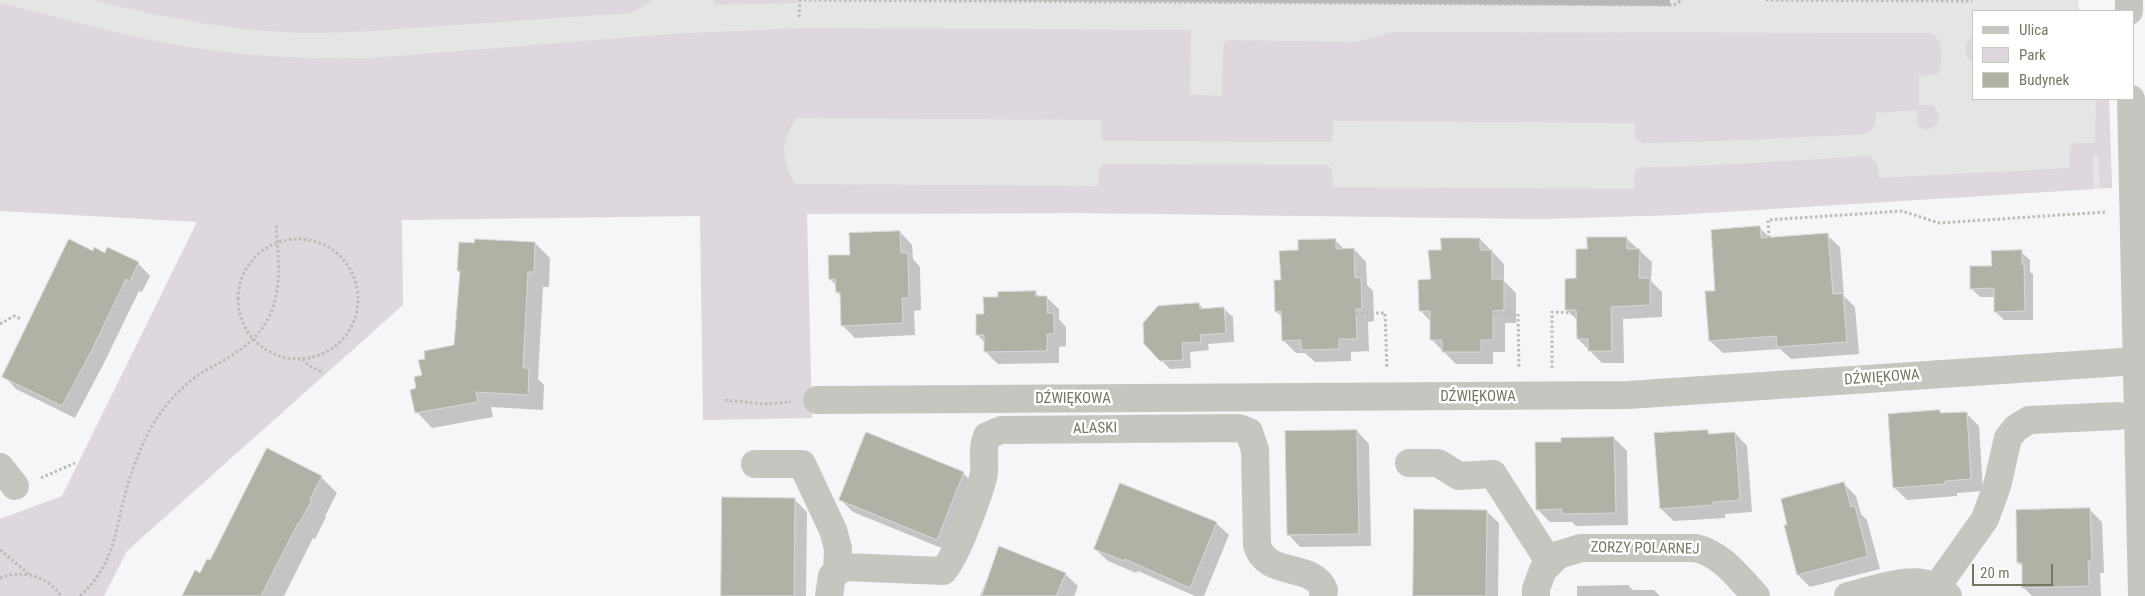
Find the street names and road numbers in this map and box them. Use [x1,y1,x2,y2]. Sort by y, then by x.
street label: DŹWIĘKOWA [1844,366,1920,390]
street label: DŹWIĘKOWA [1440,388,1516,406]
street label: DŹWIĘKOWA [1035,390,1111,408]
street label: ALASKI [1073,420,1117,438]
street label: ZORZY POLARNEJ [1590,539,1700,559]

